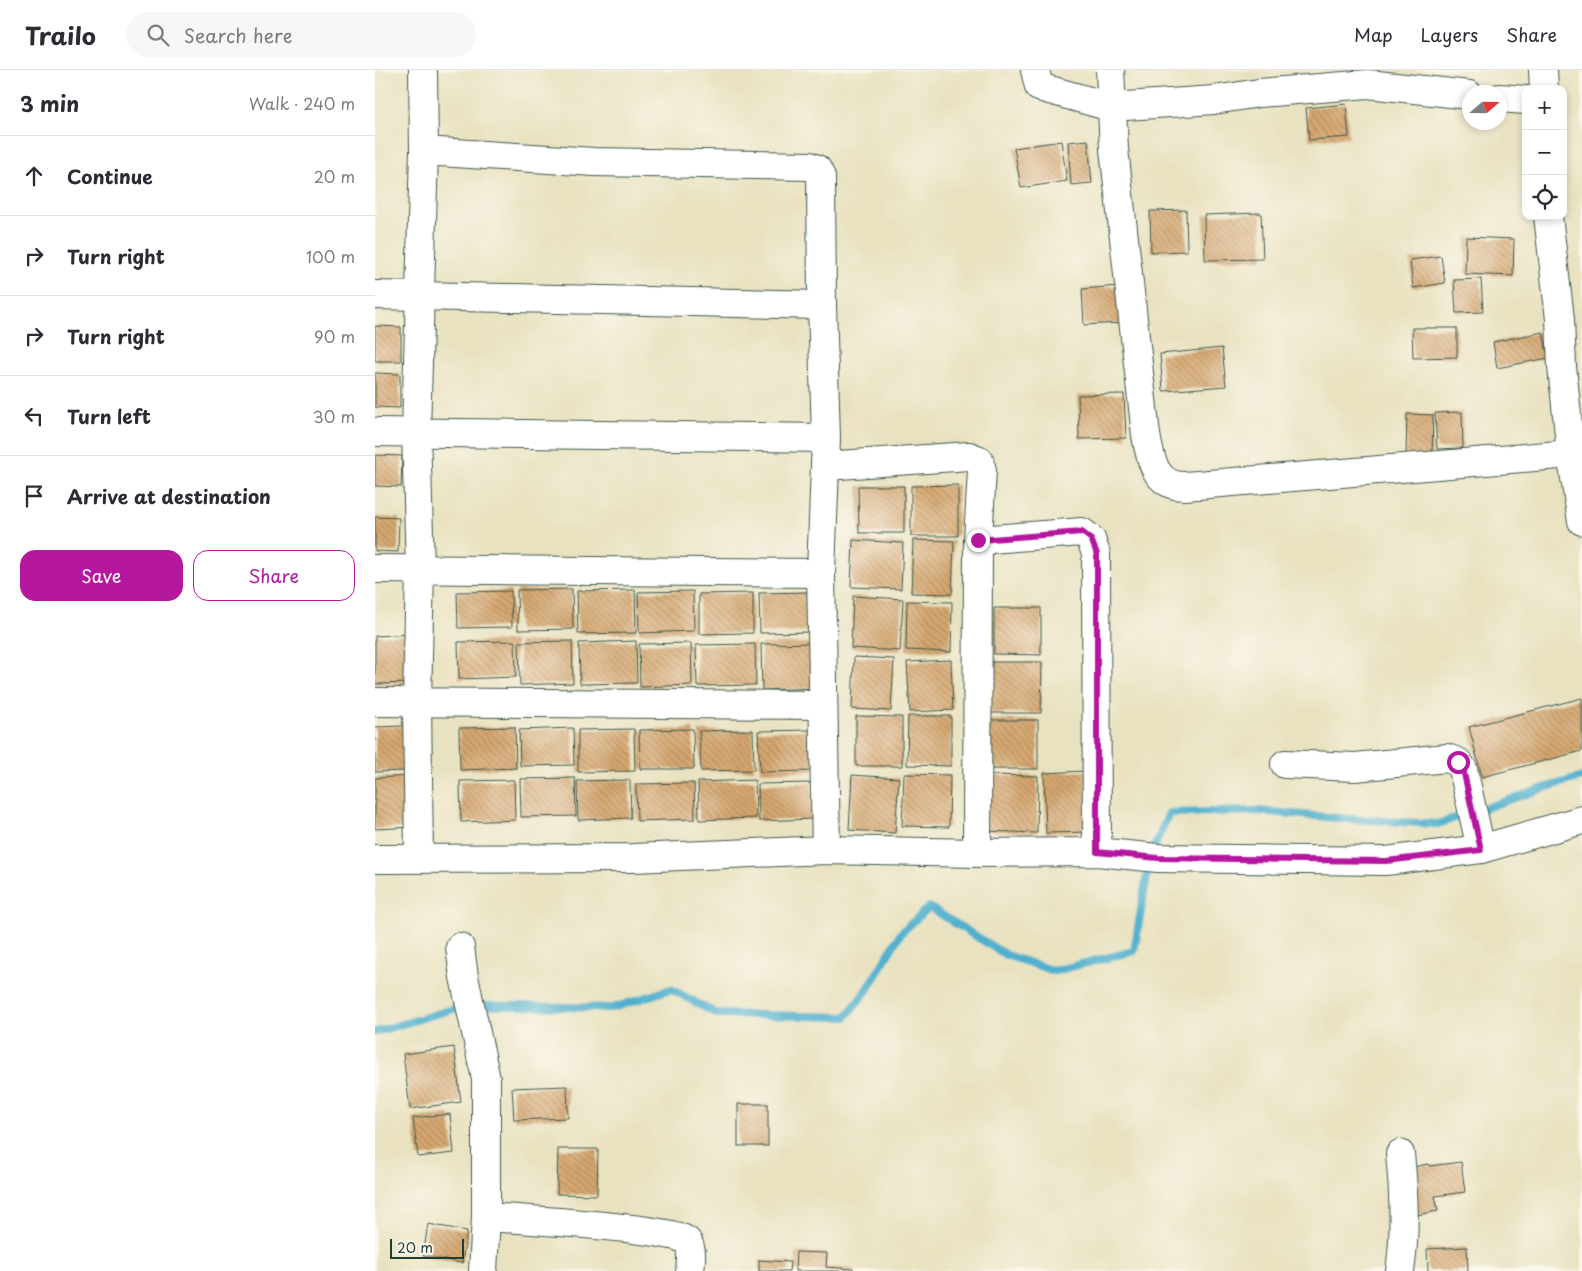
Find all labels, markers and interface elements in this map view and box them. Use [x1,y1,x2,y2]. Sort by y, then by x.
search box [126,12,476,57]
text: Trailo [25,17,96,53]
icon: search [144,21,172,49]
text: Search here [184,21,292,49]
text: Map [1354,21,1393,48]
text: Layers [1421,21,1478,48]
text: Share [1506,21,1557,48]
north arrow [1462,85,1507,130]
map controls [1522,85,1567,220]
button: + [1522,85,1567,130]
text: 3 min [20,87,79,119]
text: Walk · 240 m [249,91,355,115]
button: − [1522,130,1567,175]
icon: ahead [20,162,48,190]
text: Continue [67,162,153,190]
text: 20 m [314,164,355,188]
button: locate [1522,175,1567,220]
icon: right [20,242,48,270]
text: Turn right [67,242,165,270]
text: 100 m [306,244,355,268]
icon: right [20,322,48,350]
text: Turn right [67,322,165,350]
text: 90 m [314,324,355,348]
icon: left [20,402,48,430]
text: Turn left [67,402,151,430]
text: 30 m [313,404,355,428]
icon: arrive [20,482,48,510]
text: Arrive at destination [67,482,271,510]
route end [967,529,990,552]
button: Save [20,550,183,601]
button: Share [193,550,355,601]
route start [1447,751,1470,774]
scale bar [390,1236,464,1259]
text: 20 m [397,1237,433,1258]

